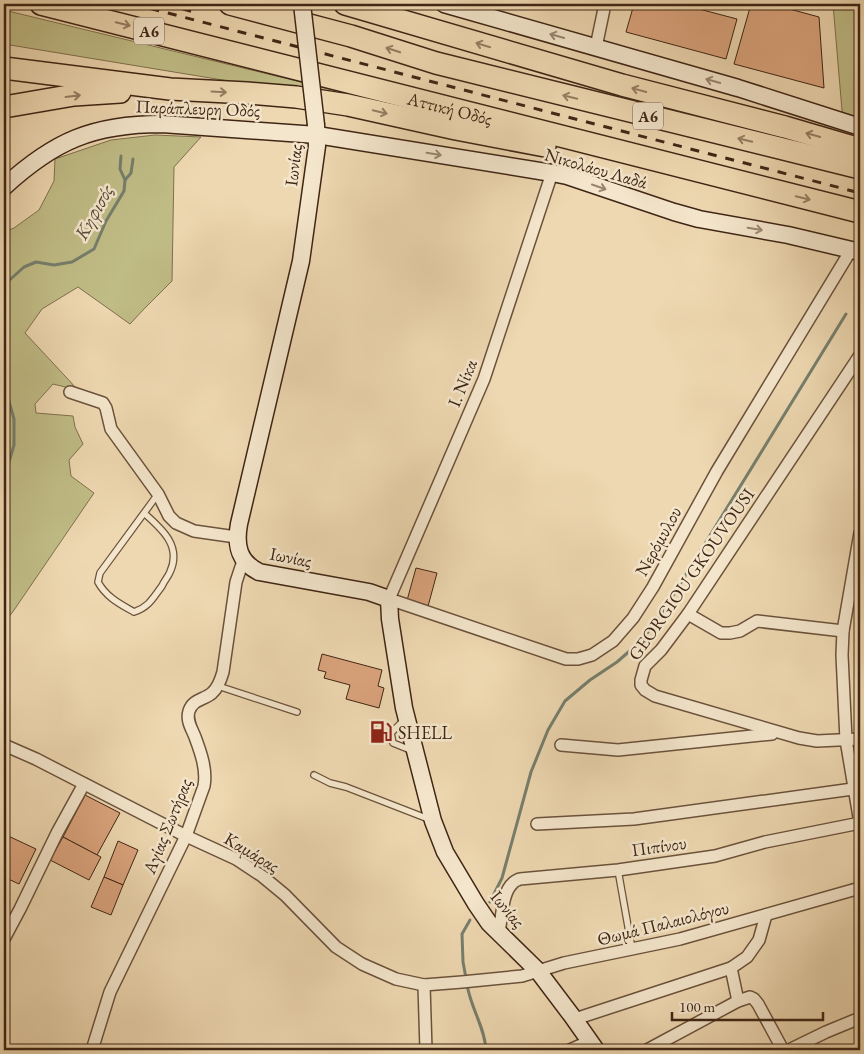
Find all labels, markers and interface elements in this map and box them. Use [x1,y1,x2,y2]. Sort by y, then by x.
road number: Α6 [134,18,164,44]
one-way arrow [114,20,130,29]
one-way arrow [550,31,566,41]
one-way arrow [476,39,492,49]
one-way arrow [385,44,401,54]
one-way arrow [706,76,722,86]
one-way arrow [632,84,648,94]
street label: Αττική Οδός [404,86,495,130]
one-way arrow [210,87,226,96]
one-way arrow [65,91,81,101]
one-way arrow [563,91,579,101]
street label: Παράπλευρη Οδός [135,94,261,122]
road number: Α6 [633,102,663,130]
one-way arrow [371,108,387,117]
one-way arrow [806,130,822,140]
one-way arrow [737,135,753,144]
street label: Νικολάου Λαδά [542,142,651,194]
street label: Ιωνίας [279,143,307,187]
one-way arrow [426,149,442,159]
water label: Κηφισός [68,180,119,245]
one-way arrow [591,183,606,192]
one-way arrow [795,194,811,203]
one-way arrow [747,225,763,235]
street label: Ι. Νίκα [442,355,482,410]
street label: GEORGIOU GKOUVOUSI [623,483,759,665]
street label: Νερόμυλου [630,502,686,580]
street label: Ιωνίας [268,542,314,572]
fuel station icon: SHELL [368,719,394,745]
place label: SHELL [398,721,453,744]
street label: Αγίας Σωτήρας [137,775,197,878]
street label: Καμάρας [220,827,284,877]
street label: Πιπίνου [630,831,688,861]
street label: Ιωνίας [486,885,530,933]
street label: Θωμά Παλαιολόγου [595,896,731,950]
scale bar [672,989,823,1021]
text: 100 m [679,997,716,1016]

